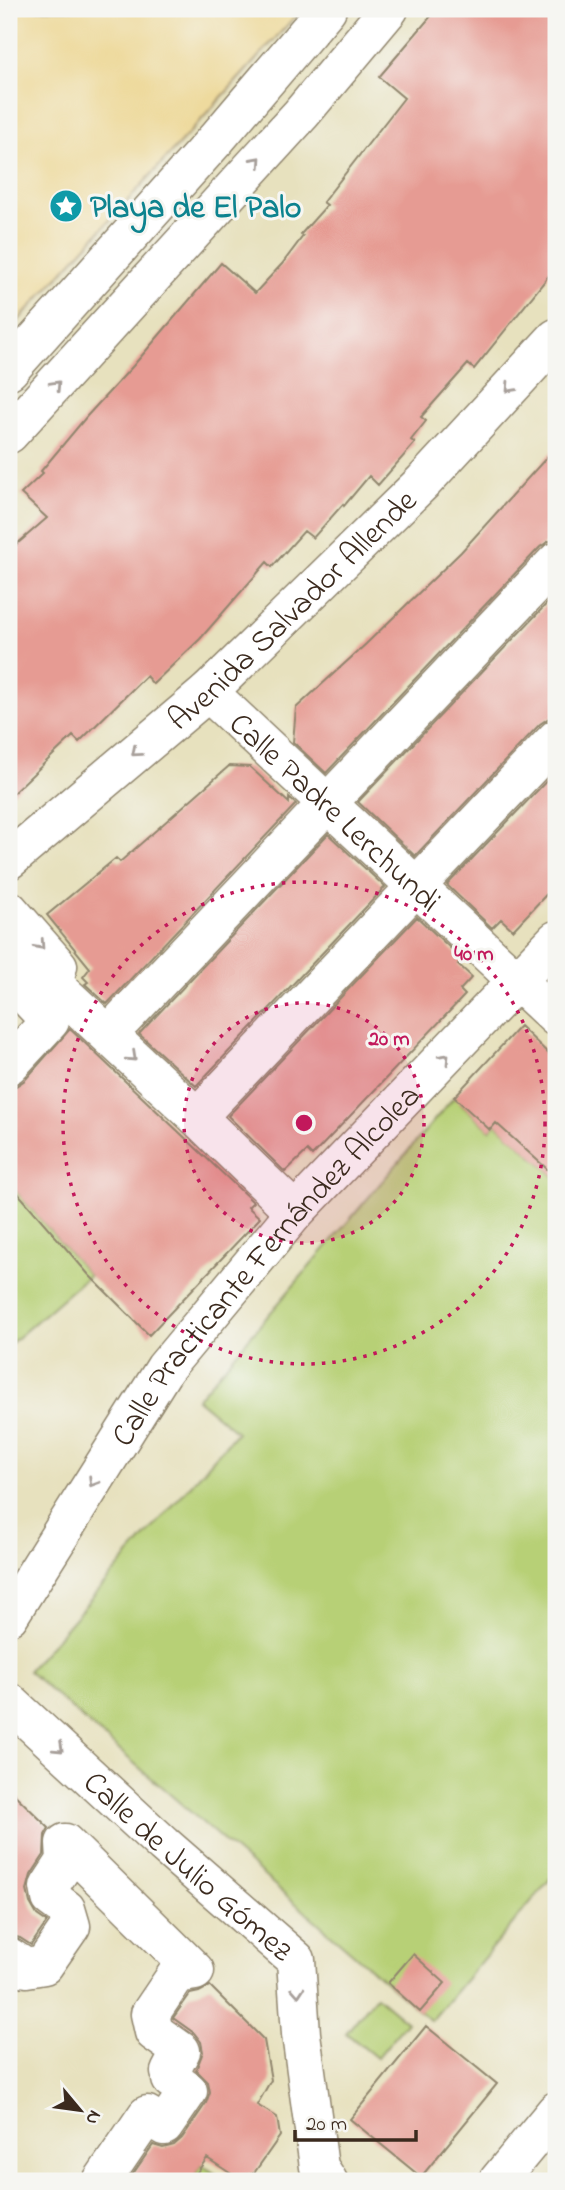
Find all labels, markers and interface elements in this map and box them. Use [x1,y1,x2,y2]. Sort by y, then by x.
one-way arrow [249,156,261,169]
place label: Playa de El Palo [90,186,301,234]
place icon: Playa de El Palo [47,187,85,225]
one-way arrow [47,380,60,393]
one-way arrow [506,380,518,393]
street label: Avenida Salvador Allende [159,480,430,743]
street label: Calle Padre Lerchundi [217,703,450,925]
one-way arrow [132,744,145,756]
one-way arrow [32,937,44,950]
text: 40 m [454,940,494,970]
text: 20 m [367,1025,410,1055]
one-way arrow [124,1049,137,1061]
one-way arrow [436,1053,449,1066]
street label: Calle Practicante Fernández Alcolea [101,1075,433,1457]
centre of rings [292,1111,316,1135]
one-way arrow [89,1474,102,1487]
one-way arrow [51,1739,64,1752]
street label: Calle de Julio Gómez [71,1761,303,1975]
one-way arrow [290,1986,305,1997]
north arrow [46,2074,116,2144]
scale bar [295,2099,416,2143]
text: N [78,2105,108,2129]
text: 20 m [306,2110,347,2140]

